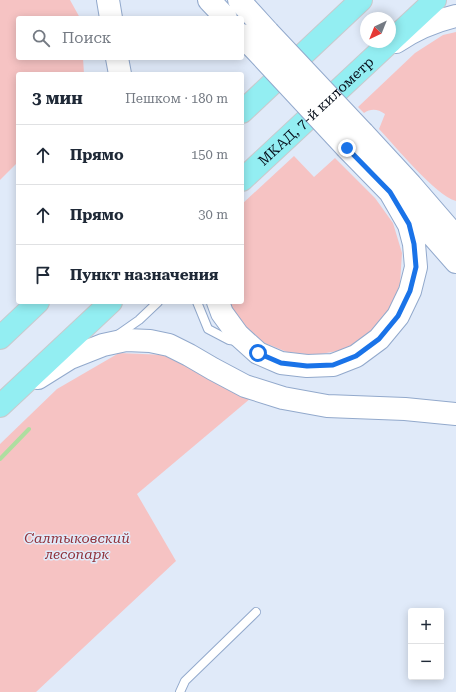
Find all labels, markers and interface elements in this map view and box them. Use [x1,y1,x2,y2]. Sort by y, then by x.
north arrow [360,12,396,48]
search box [16,16,244,60]
icon: search [30,27,52,49]
text: Поиск [62,29,111,47]
street label: МКАД, 7-й километр [255,54,377,169]
text: 3 мин [32,88,83,108]
text: Пешком · 180 m [125,91,228,106]
route end [338,139,356,157]
icon: ahead [32,144,54,166]
text: Прямо [70,146,124,164]
text: 150 m [191,147,228,162]
icon: ahead [32,204,54,226]
text: Прямо [70,206,124,224]
text: 30 m [198,207,228,222]
icon: arrive [32,264,54,286]
text: Пункт назначения [70,266,218,284]
route start [249,344,267,362]
park label: Салтыковский лесопарк [24,530,130,562]
map controls [408,608,444,680]
button: + [408,608,444,644]
button: − [408,644,444,680]

